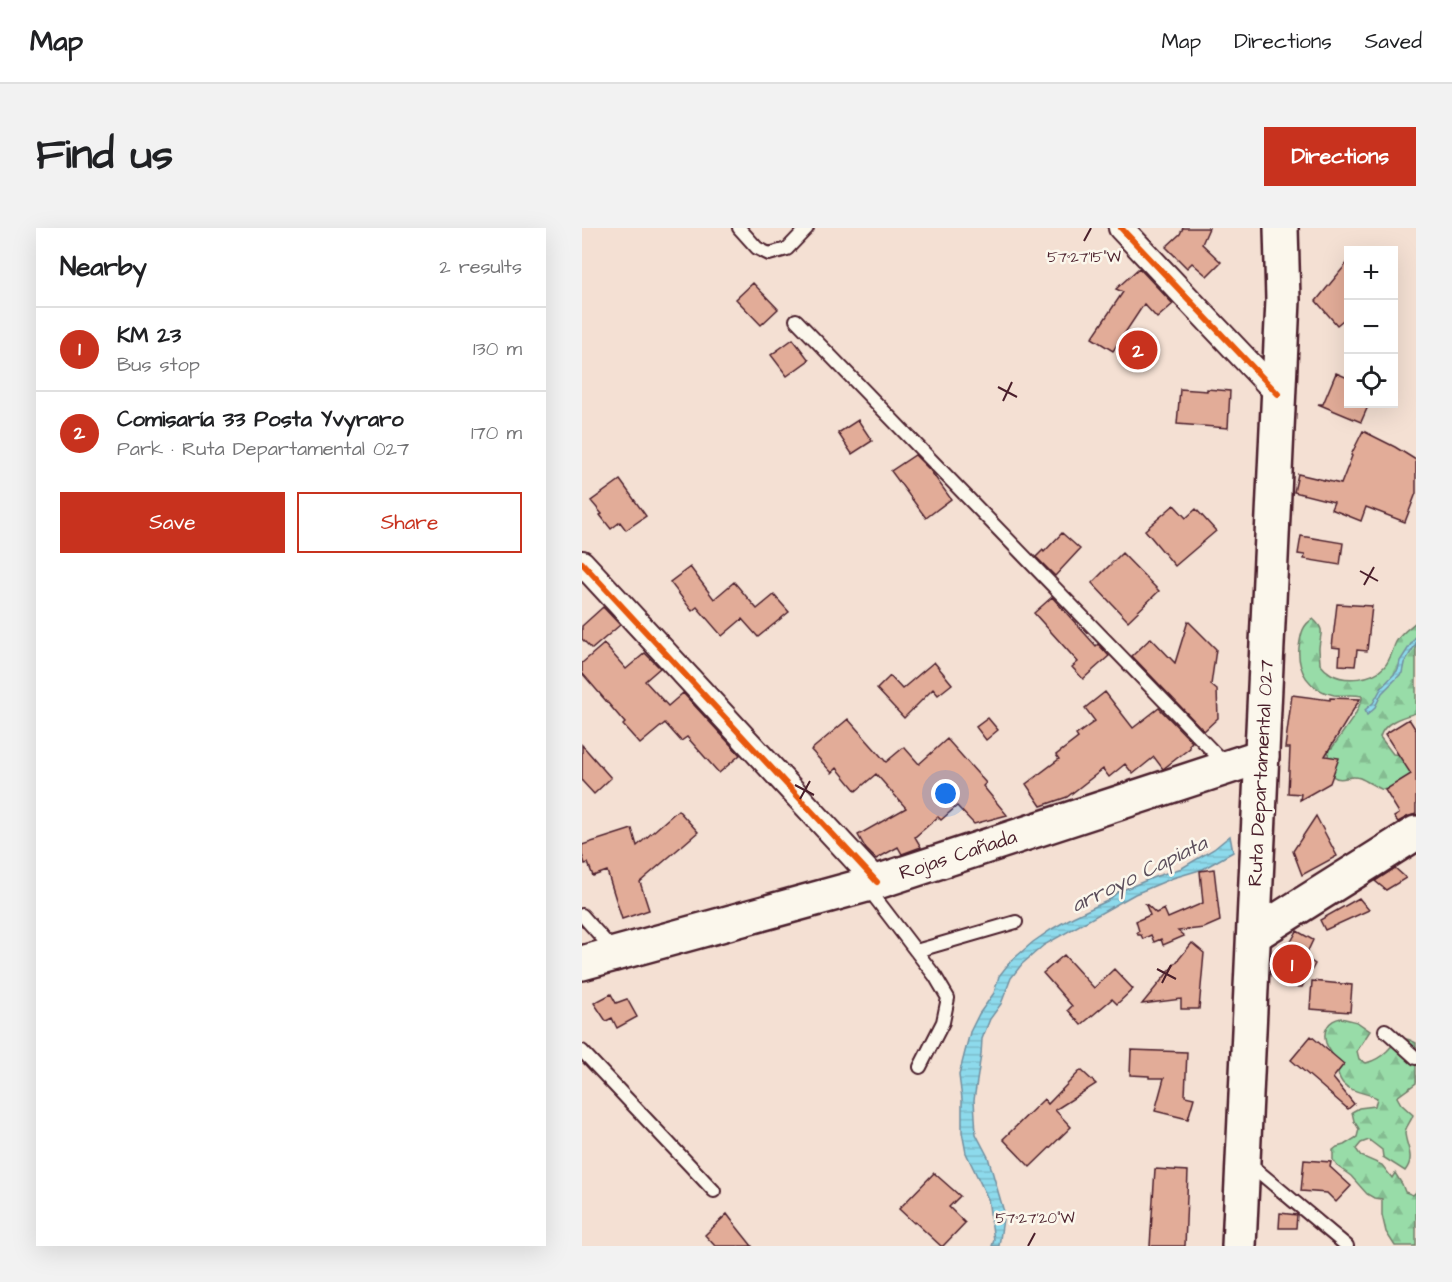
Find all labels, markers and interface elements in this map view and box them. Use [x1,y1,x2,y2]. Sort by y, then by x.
text: Map [30,22,83,61]
text: Map [1161,27,1201,56]
text: Directions [1234,27,1332,56]
text: Saved [1365,27,1422,56]
text: Find us [36,127,173,185]
button: Directions [1264,127,1416,186]
map controls [1344,246,1398,408]
button: + [1344,246,1398,300]
text: 57°27'15"W [1047,247,1121,268]
text: Nearby [60,249,147,285]
text: 2 results [439,253,522,281]
button: − [1344,300,1398,354]
text: KM 23 [117,320,181,351]
pin: 2 [1118,328,1158,372]
text: 1 [78,335,81,363]
text: 130 m [473,335,522,363]
text: Bus stop [117,351,200,379]
button: locate [1344,354,1398,408]
text: Comisaría 33 Posta Yvyraro [117,404,404,435]
text: 2 [74,419,85,447]
text: 170 m [471,419,522,447]
text: Park · Ruta Departamental 027 [117,435,409,463]
button: Save [60,492,285,553]
button: Share [297,492,522,553]
street label: Ruta Departamental 027 [1241,659,1281,887]
your location [931,779,960,808]
street label: Rojas Cañada [896,823,1020,887]
water label: arroyo Capiata [1066,828,1213,920]
pin: 1 [1272,942,1312,986]
text: 57°27'20"W [995,1208,1075,1229]

